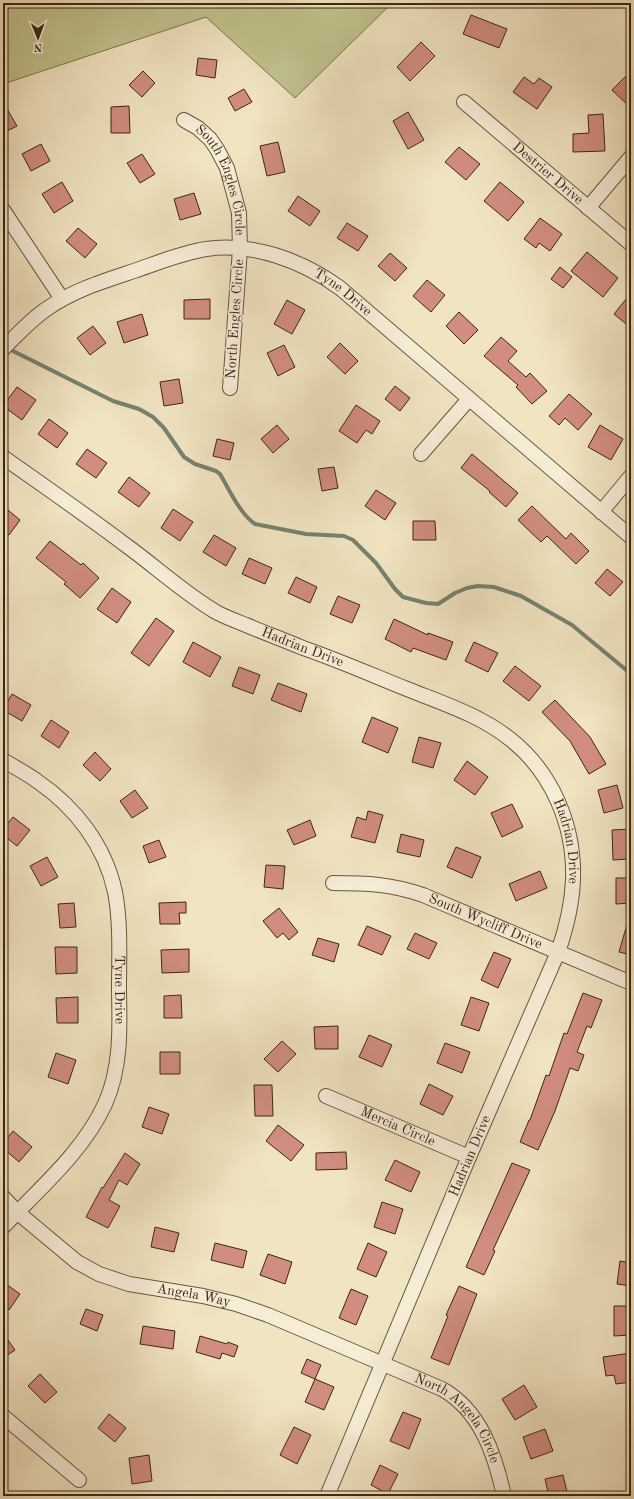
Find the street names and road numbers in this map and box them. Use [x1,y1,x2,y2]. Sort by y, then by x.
street label: South Engles Circle [192,122,247,235]
street label: Destrier Drive [510,140,586,207]
street label: North Engles Circle [224,259,246,379]
street label: Tyne Drive [311,266,374,319]
street label: Hadrian Drive [259,625,346,669]
street label: Hadrian Drive [551,797,580,884]
street label: South Wycliff Drive [427,891,544,952]
street label: Tyne Drive [112,955,127,1024]
street label: Mercia Circle [358,1104,437,1149]
street label: Hadrian Drive [447,1113,493,1199]
street label: Angela Way [156,1282,233,1310]
street label: North Angela Circle [412,1371,502,1465]

